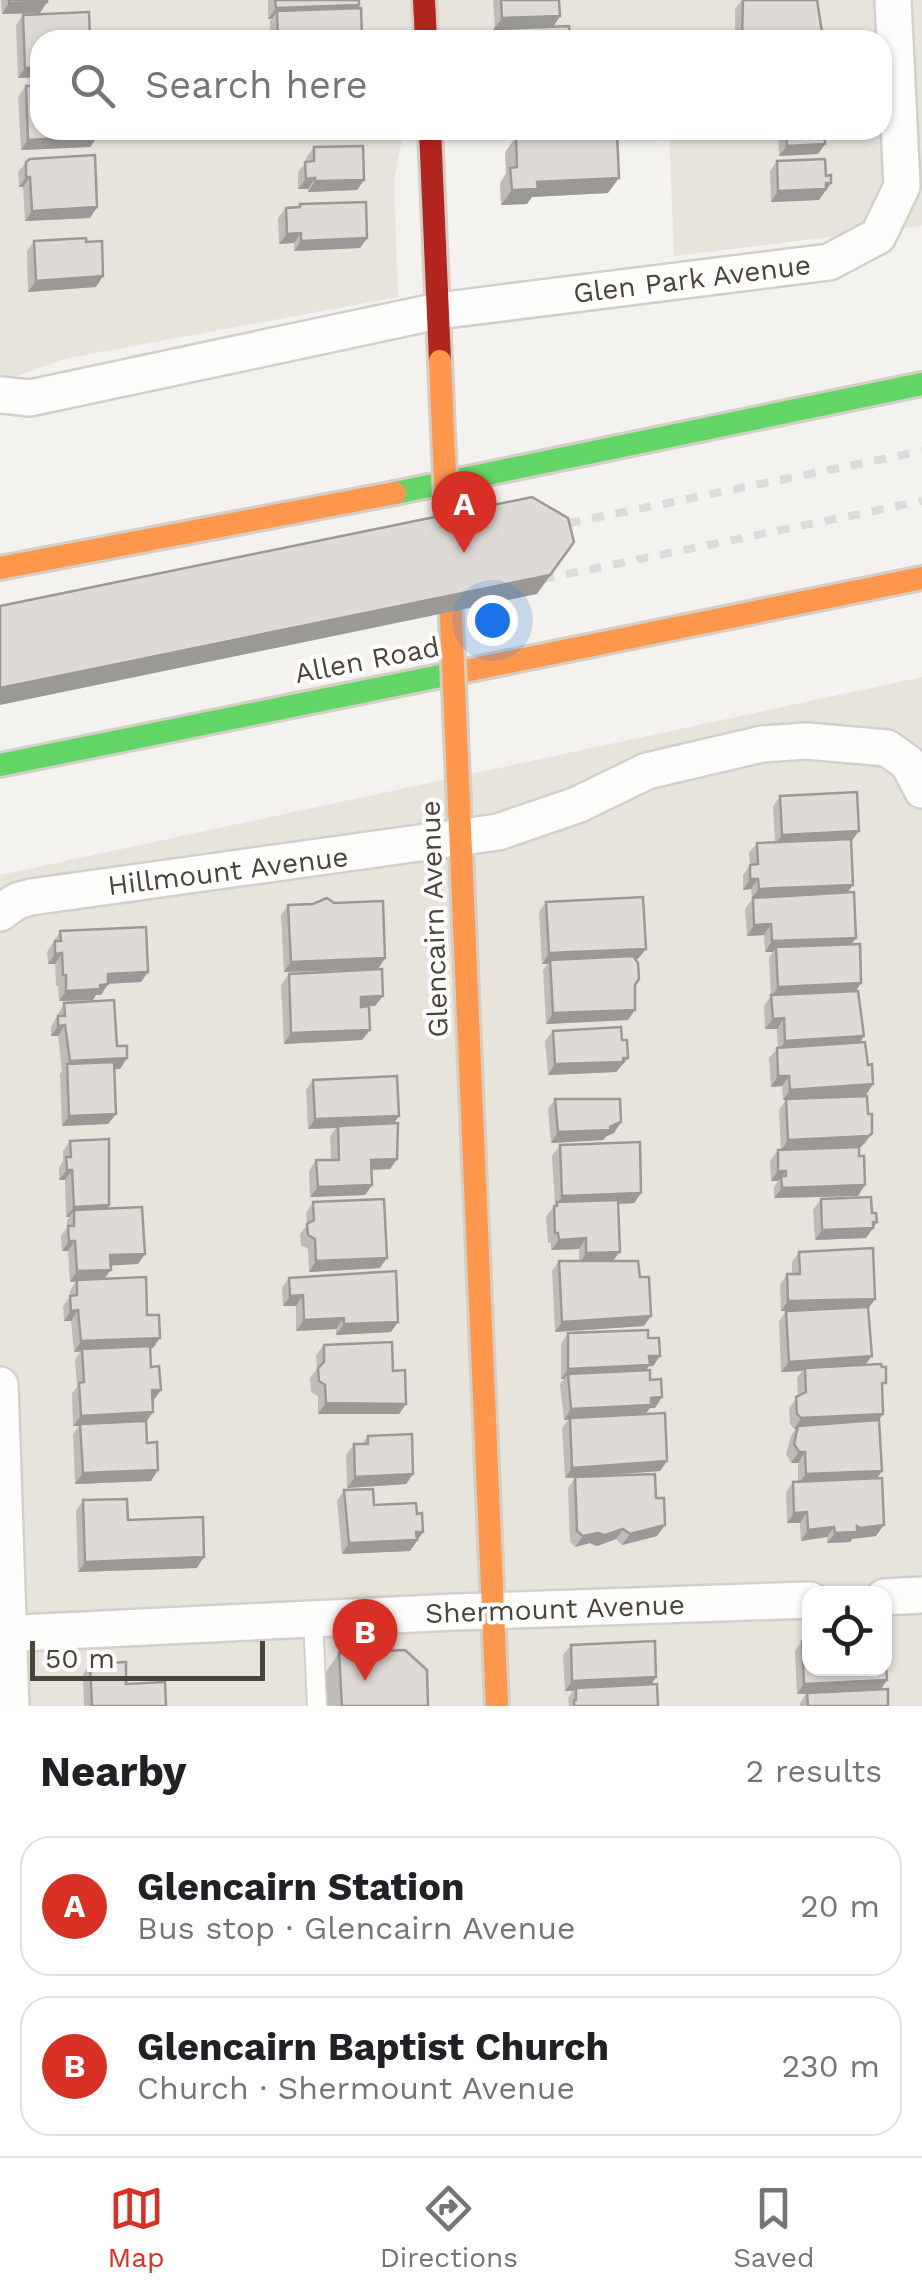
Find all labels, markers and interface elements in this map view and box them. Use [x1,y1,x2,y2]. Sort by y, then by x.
search box [30,30,892,140]
icon: search [65,58,120,113]
text: Search here [145,63,368,107]
street label: Glen Park Avenue [571,248,813,310]
pin: A [432,470,496,553]
your location [467,595,518,646]
street label: Allen Road [292,630,442,690]
street label: Glencairn Avenue [413,800,455,1038]
street label: Hillmount Avenue [106,840,350,902]
map controls [802,1586,892,1676]
button: locate [802,1586,892,1676]
street label: Shermount Avenue [425,1588,685,1630]
pin: B [332,1598,398,1681]
scale bar [30,1636,265,1680]
text: 50 m [45,1642,115,1675]
text: Nearby [40,1747,187,1796]
text: 2 results [745,1752,882,1790]
text: Glencairn Station [137,1865,465,1909]
text: A [64,1887,85,1925]
text: 20 m [800,1887,880,1925]
text: Bus stop · Glencairn Avenue [137,1909,575,1947]
text: Glencairn Baptist Church [137,2025,609,2069]
text: B [64,2047,85,2085]
text: 230 m [781,2047,880,2085]
text: Church · Shermount Avenue [137,2069,575,2107]
tab: Map [108,2181,165,2274]
tab: Directions [380,2181,518,2274]
tab: Saved [733,2181,814,2274]

